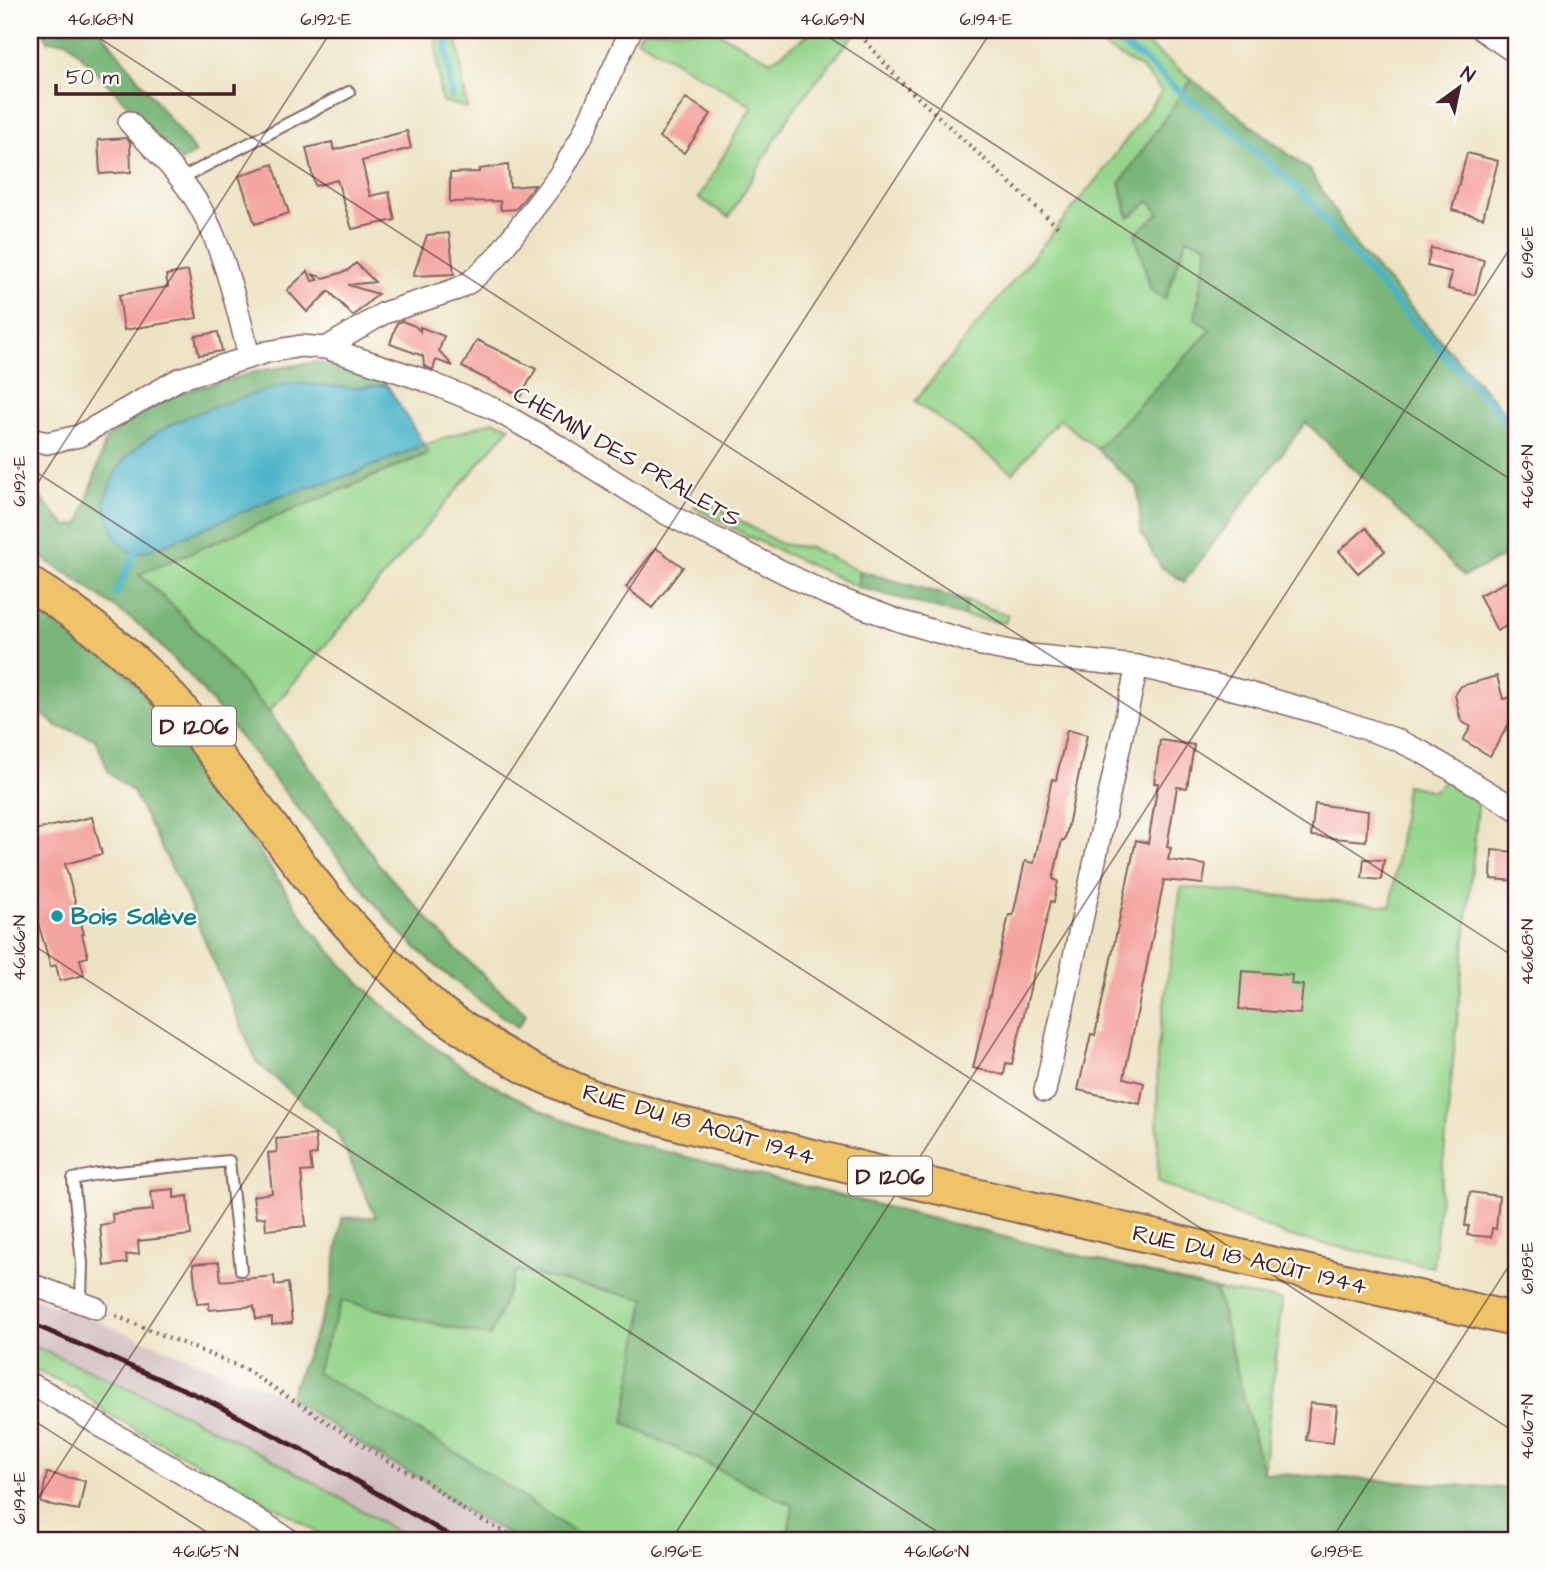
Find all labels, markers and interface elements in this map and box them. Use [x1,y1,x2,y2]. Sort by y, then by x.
text: 46.168°N [67,7,133,32]
text: 6.192°E [300,7,352,32]
text: 46.169°N [799,7,865,32]
text: 6.194°E [959,7,1013,32]
scale bar [56,52,234,96]
north arrow [1424,52,1494,122]
text: N [1455,60,1480,90]
text: 50 m [66,63,120,92]
text: 6.196°E [1515,226,1540,278]
street label: CHEMIN DES PRALETS [506,378,747,536]
text: 46.169°N [1515,444,1540,510]
text: 6.192°E [7,455,32,507]
road number: D 1206 [152,706,236,746]
place label: Bois Salève [71,900,197,934]
marker: Bois Salève [49,908,65,924]
text: 46.166°N [7,915,32,981]
text: 46.168°N [1515,919,1540,985]
street label: RUE DU 18 AOÛT 1944 [579,1076,819,1174]
road number: D 1206 [848,1156,932,1196]
street label: RUE DU 18 AOÛT 1944 [1129,1216,1371,1304]
text: 6.198°E [1515,1241,1540,1294]
text: 46.167°N [1515,1394,1540,1460]
text: 6.194°E [7,1471,32,1525]
text: 46.165°N [171,1539,239,1564]
text: 6.196°E [651,1539,703,1564]
text: 46.166°N [903,1539,969,1564]
text: 6.198°E [1311,1539,1364,1564]

